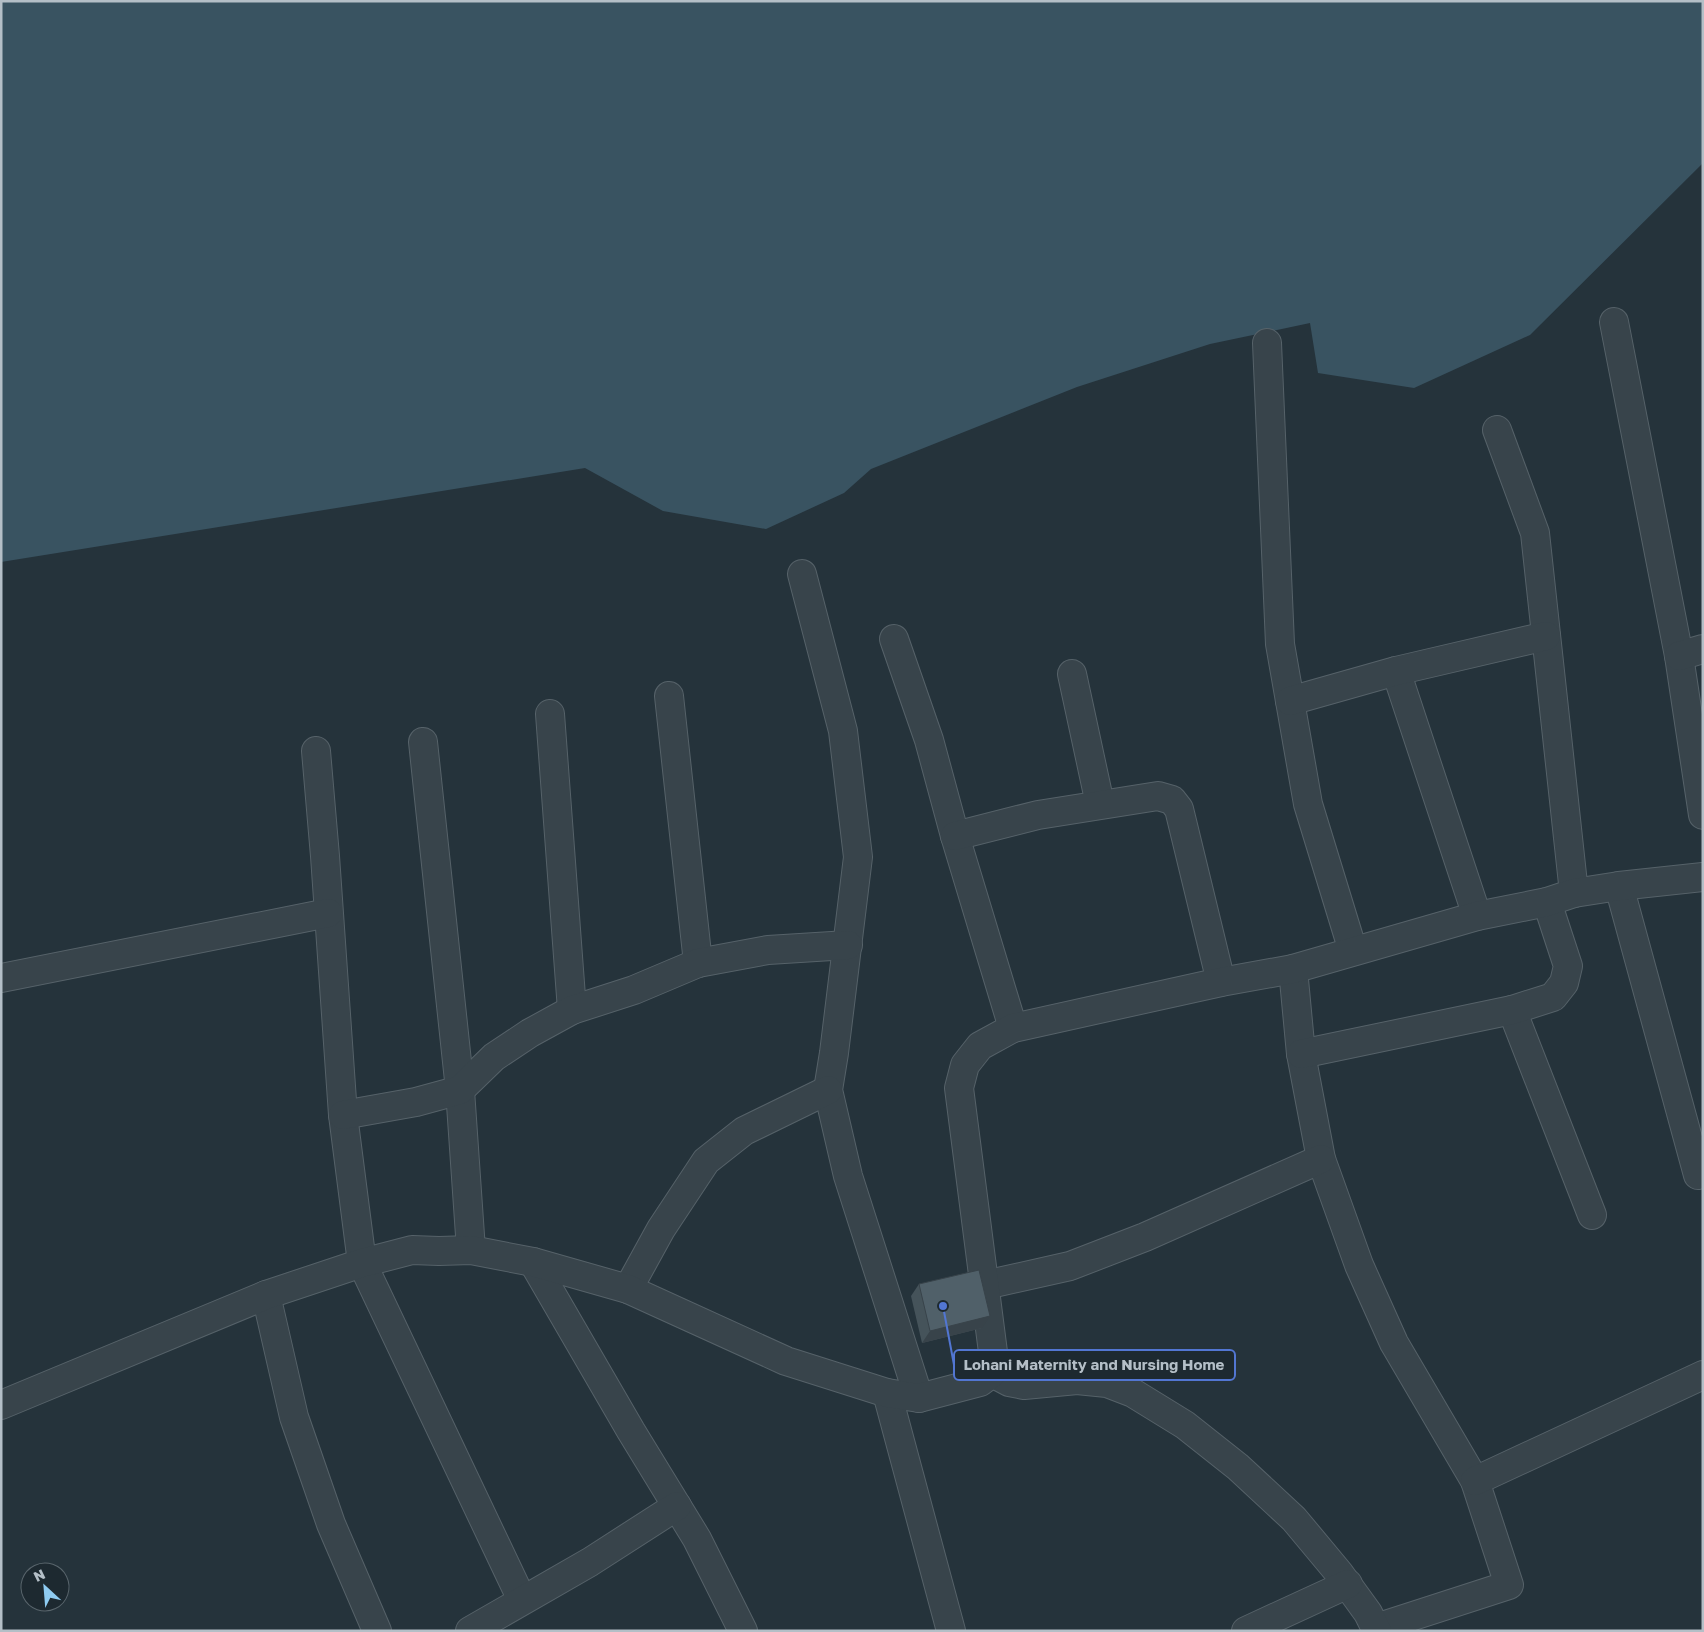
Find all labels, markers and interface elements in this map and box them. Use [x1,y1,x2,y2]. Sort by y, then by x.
callout: Lohani Maternity and Nursing Home [954,1350,1235,1380]
text: Lohani Maternity and Nursing Home [964,1355,1225,1373]
north arrow [20,1562,70,1612]
text: N [31,1565,48,1585]

